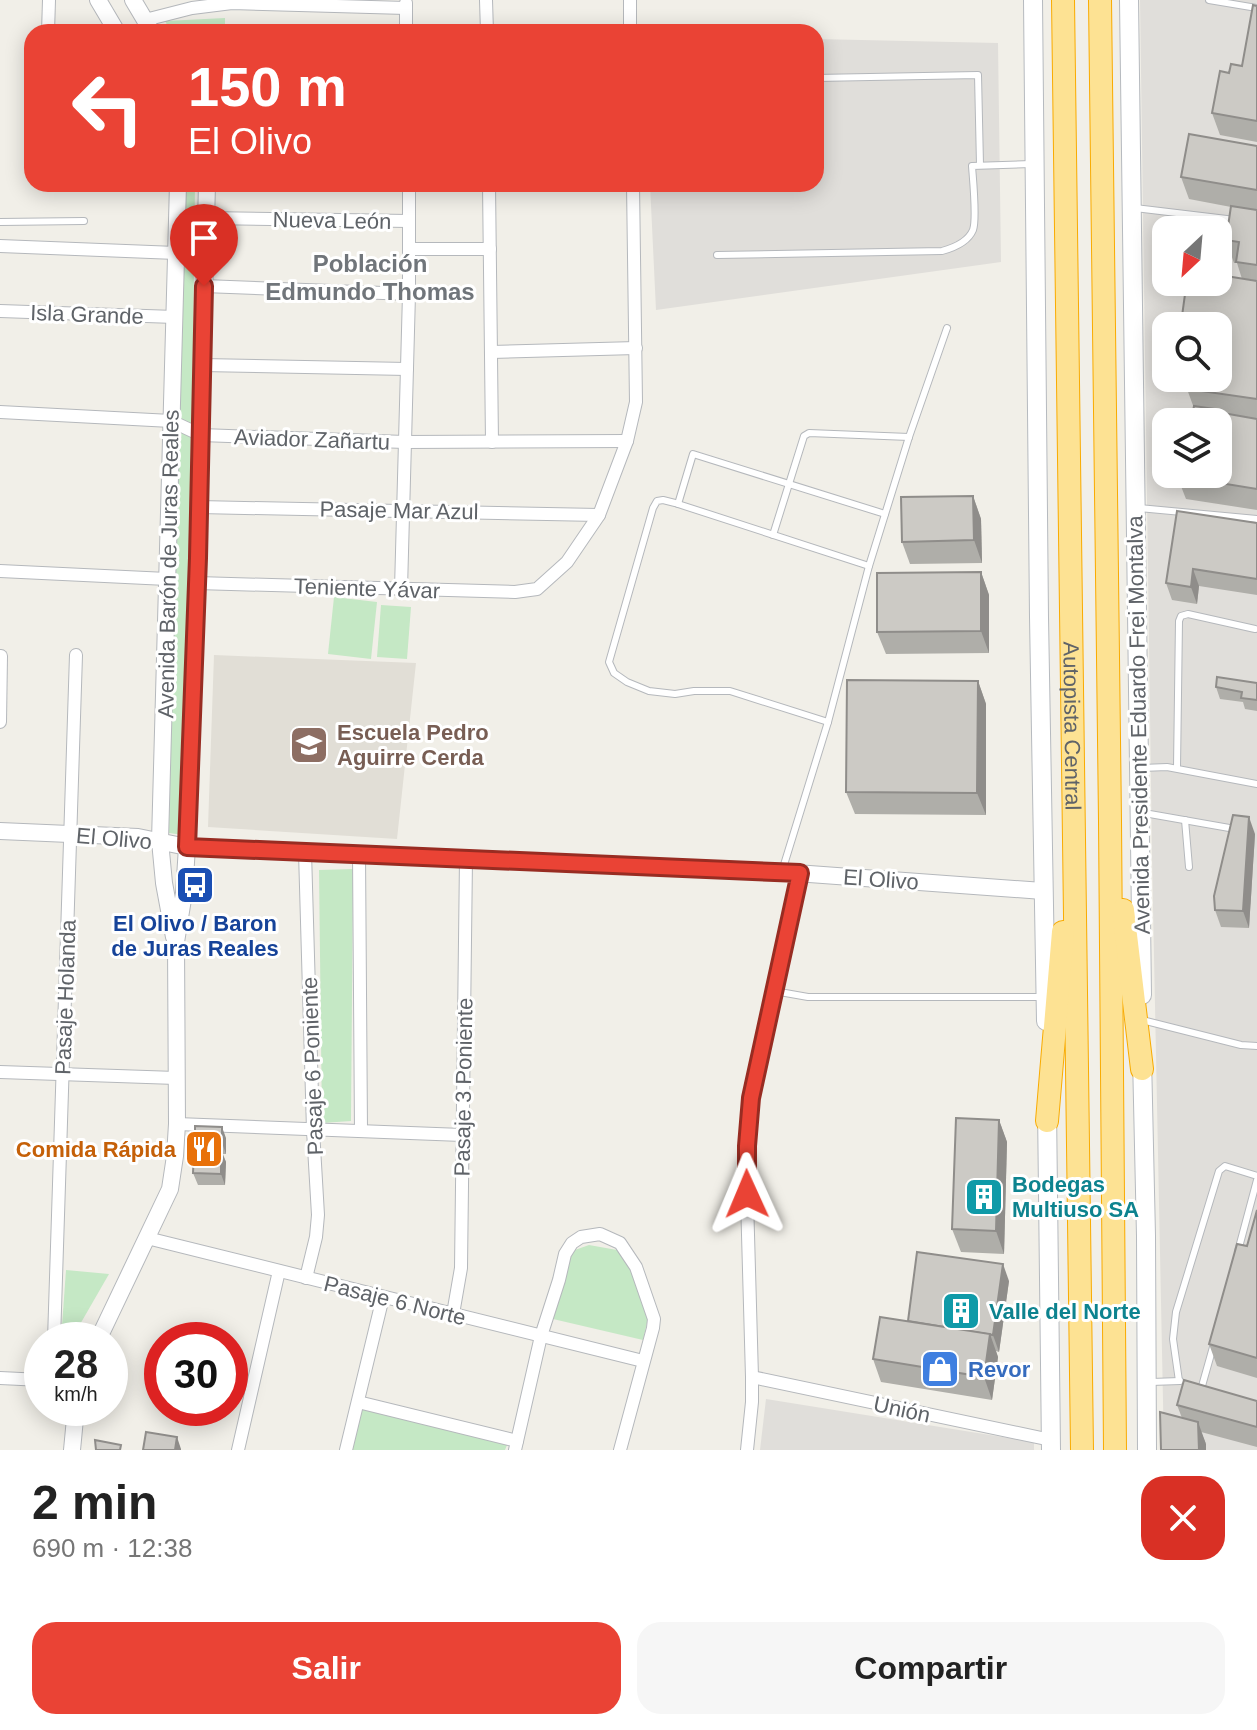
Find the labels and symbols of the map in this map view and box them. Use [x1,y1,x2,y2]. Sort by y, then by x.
pin [170,204,238,286]
street label: Nueva León [272,207,392,234]
north arrow [1152,216,1232,296]
district label: Población Edmundo Thomas [265,250,475,305]
street label: Isla Grande [30,300,144,329]
street label: Avenida Barón de Juras Reales [153,409,184,719]
street label: Aviador Zañartu [234,424,390,455]
street label: Pasaje Mar Azul [319,497,479,524]
street label: Avenida Presidente Eduardo Frei Montalva [1122,515,1155,935]
street label: Teniente Yávar [293,573,441,604]
street label: Autopista Central [1058,641,1086,811]
place label: Escuela Pedro Aguirre Cerda [337,720,489,770]
school or university icon: Escuela Pedro Aguirre Cerda [288,724,330,766]
street label: El Olivo [75,823,153,854]
bus stop icon: El Olivo / Baron de Juras Reales [174,864,216,906]
street label: El Olivo [842,864,920,895]
place label: El Olivo / Baron de Juras Reales [111,911,279,961]
street label: Pasaje Holanda [50,918,81,1075]
street label: Pasaje 6 Poniente [297,976,328,1156]
street label: Pasaje 3 Poniente [449,998,478,1177]
restaurant icon: Comida Rápida [183,1128,225,1170]
place label: Comida Rápida [16,1137,177,1162]
position arrow [705,1152,789,1236]
place label: Bodegas Multiuso SA [1012,1172,1139,1222]
building icon: Bodegas Multiuso SA [963,1176,1005,1218]
street label: Pasaje 6 Norte [321,1271,469,1330]
building icon: Valle del Norte [940,1290,982,1332]
place label: Valle del Norte [989,1299,1141,1324]
speed limit sign: 30 [144,1322,248,1426]
shop icon: Revor [919,1348,961,1390]
place label: Revor [968,1357,1031,1382]
street label: Unión [871,1391,933,1428]

